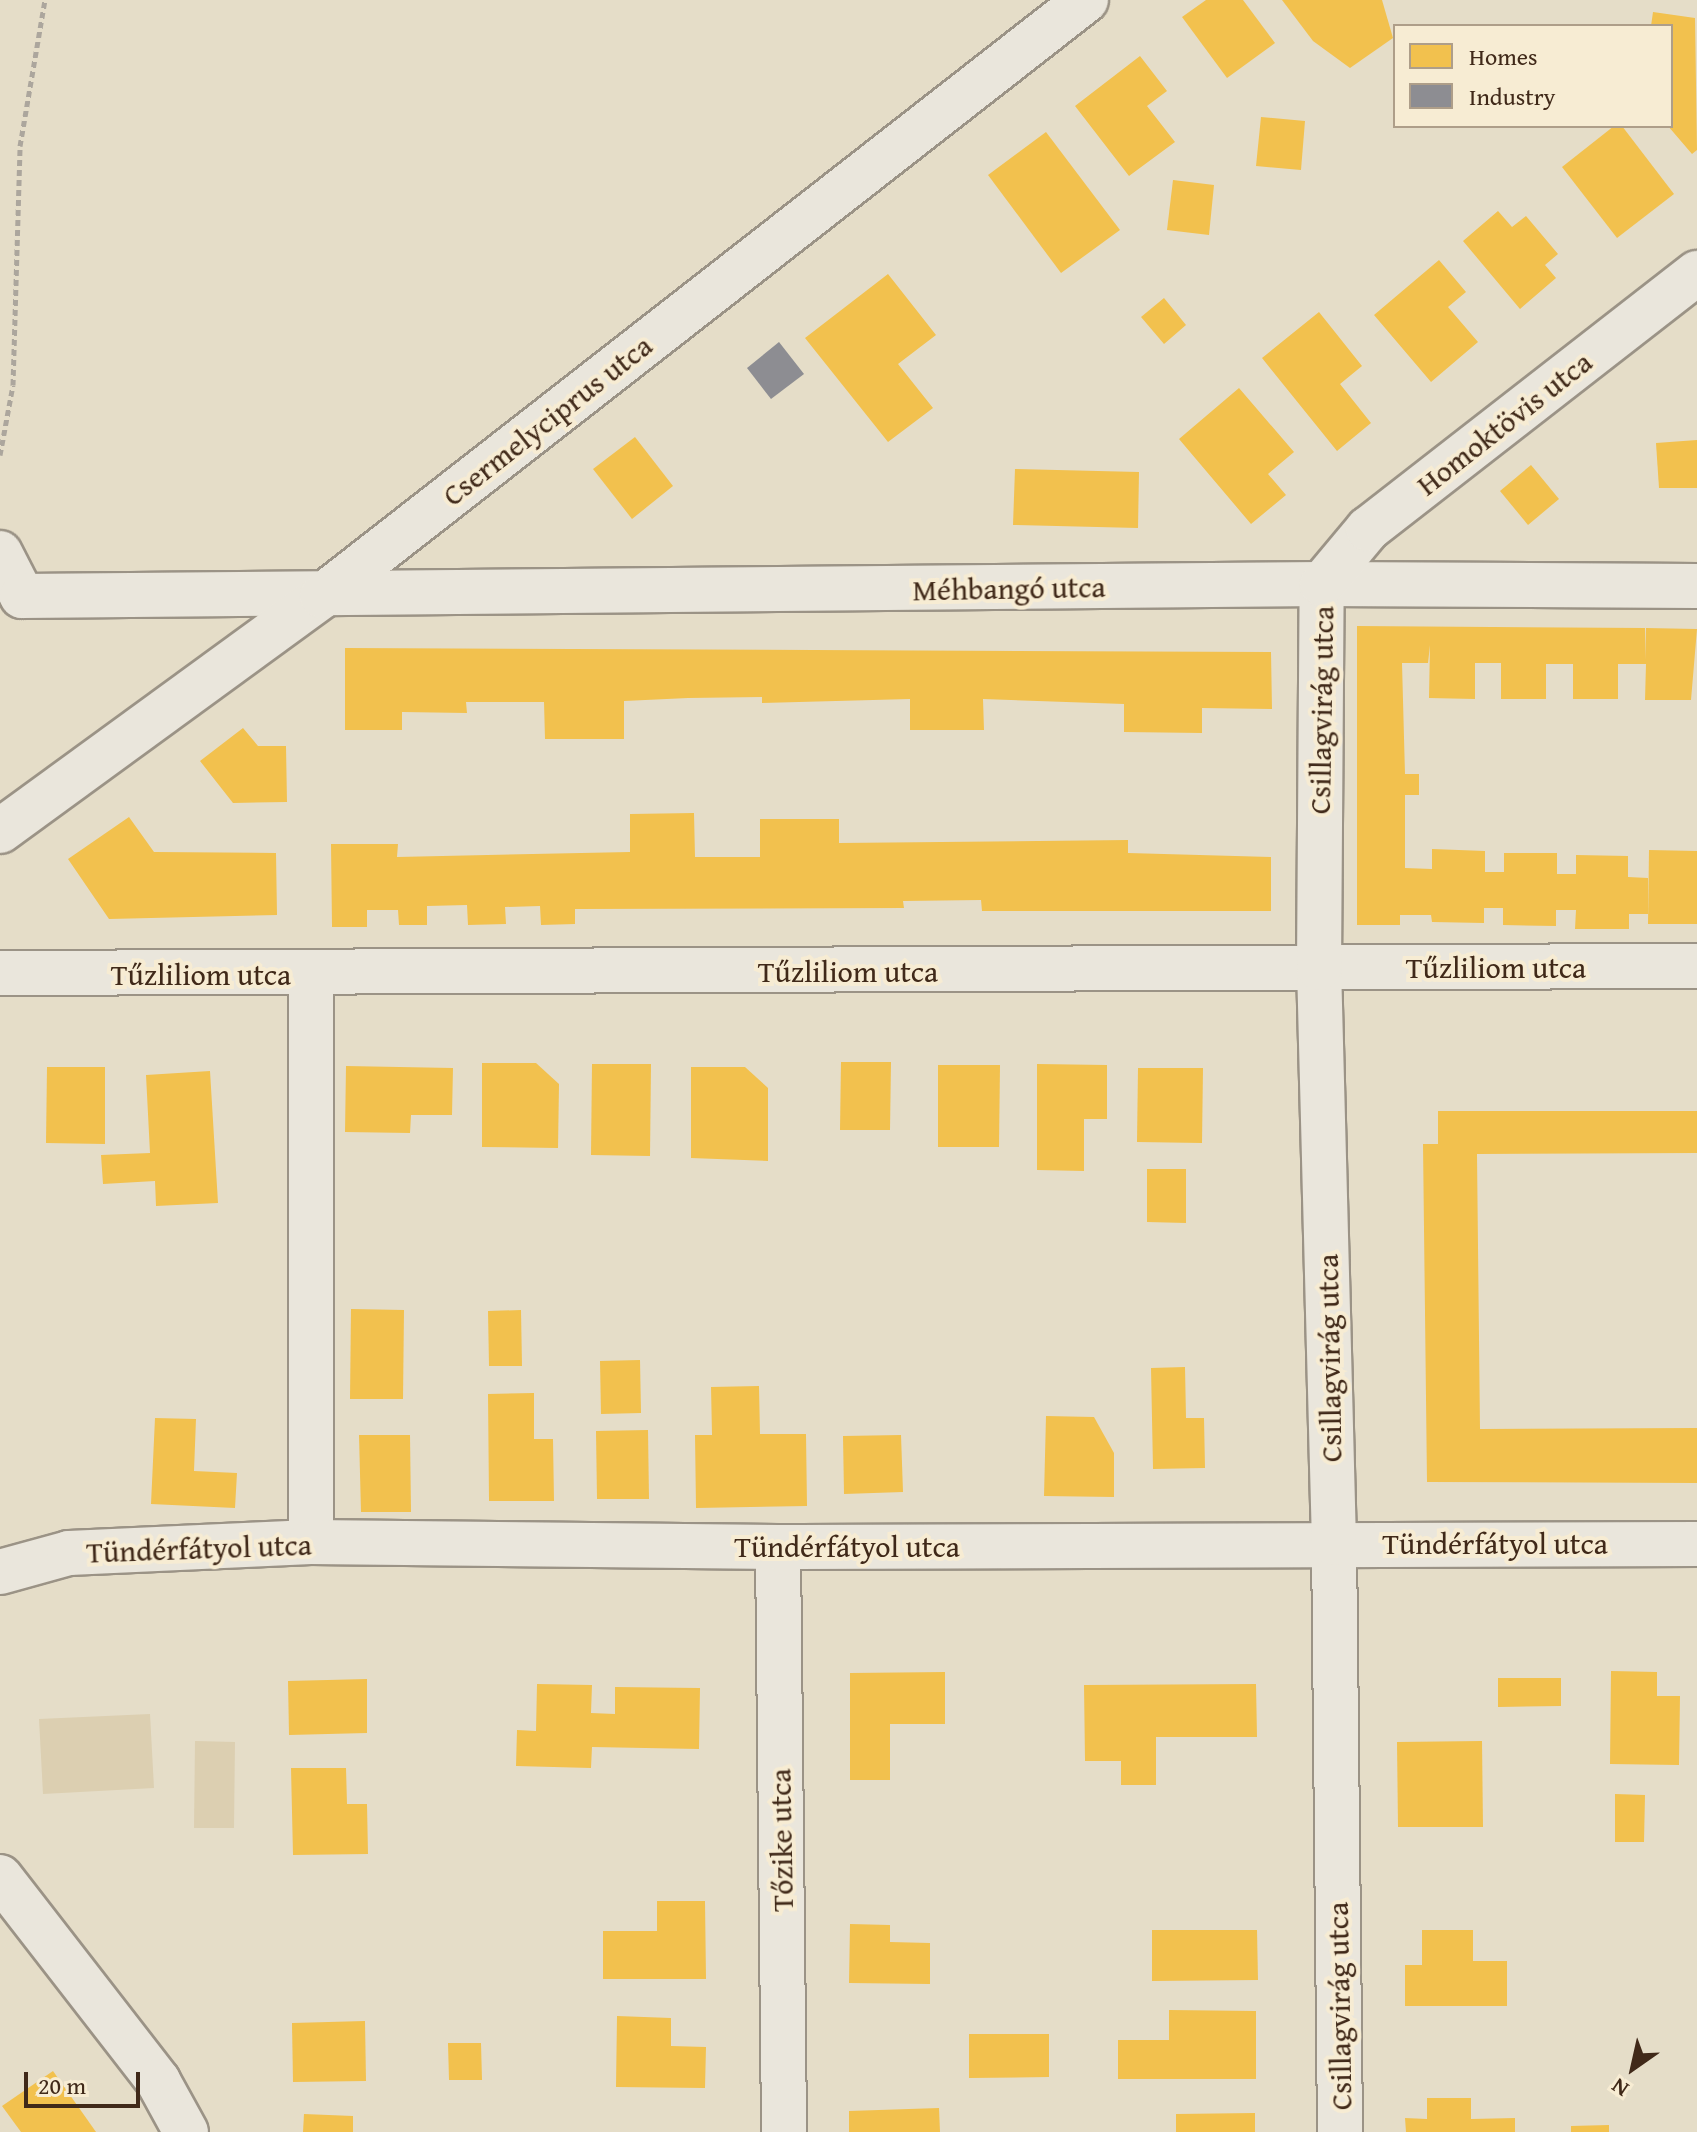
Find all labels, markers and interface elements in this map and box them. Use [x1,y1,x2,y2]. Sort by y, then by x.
legend [1393,24,1673,128]
text: Homes [1469,39,1538,74]
text: Industry [1469,79,1556,114]
street label: Csermelyciprus utca [435,327,659,513]
street label: Homoktövis utca [1409,343,1599,503]
street label: Méhbangó utca [912,568,1106,608]
street label: Csillagvirág utca [1301,606,1341,814]
street label: Tűzliliom utca [1406,949,1586,985]
street label: Tűzliliom utca [758,953,938,989]
street label: Tűzliliom utca [111,956,291,992]
street label: Csillagvirág utca [1309,1254,1349,1462]
street label: Tündérfátyol utca [1382,1525,1608,1561]
street label: Tündérfátyol utca [86,1526,312,1570]
street label: Tündérfátyol utca [734,1528,960,1564]
street label: Tőzike utca [762,1768,800,1912]
street label: Csillagvirág utca [1319,1902,1359,2110]
north arrow [1593,2028,1673,2108]
scale bar [28,2056,144,2106]
text: 20 m [38,2068,86,2103]
text: N [1605,2071,1635,2105]

